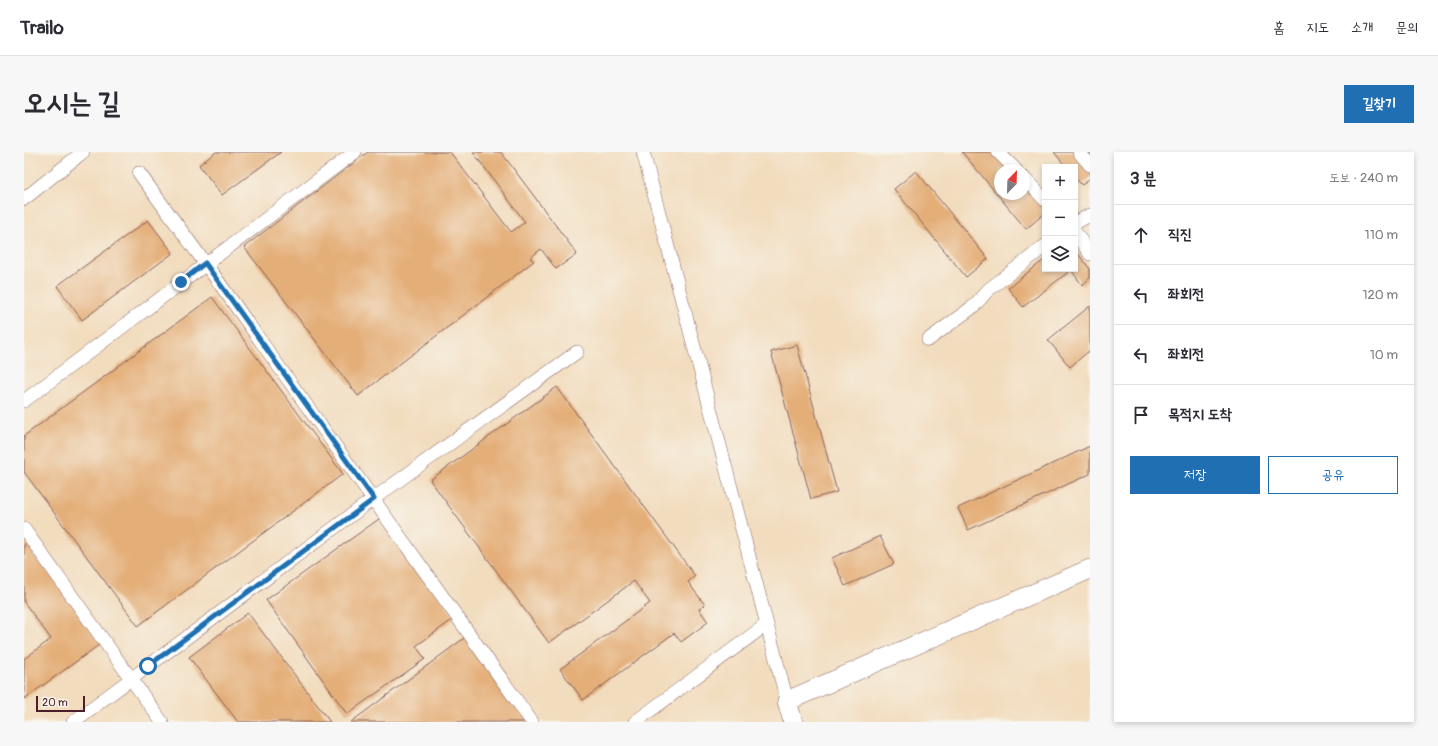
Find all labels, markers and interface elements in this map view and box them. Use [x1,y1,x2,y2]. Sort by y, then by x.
text: Trailo [20,16,64,40]
text: 홈 [1273,19,1284,36]
text: 지도 [1306,19,1329,36]
text: 소개 [1351,19,1373,36]
text: 문의 [1395,19,1418,36]
button: 길찾기 [1344,85,1414,123]
text: 오시는 길 [24,86,120,121]
north arrow [994,164,1030,200]
map controls [1042,164,1078,272]
button: + [1042,164,1078,200]
text: 3 분 [1130,168,1157,189]
text: 도보 · 240 m [1329,170,1398,186]
button: − [1042,200,1078,236]
icon: ahead [1130,224,1152,246]
text: 직진 [1168,225,1192,244]
text: 110 m [1365,227,1398,243]
button: layers [1042,236,1078,272]
route end [172,273,190,291]
icon: left [1130,284,1152,306]
text: 좌회전 [1168,285,1204,304]
text: 120 m [1362,287,1398,303]
icon: left [1130,344,1152,366]
text: 좌회전 [1168,345,1204,364]
text: 10 m [1370,347,1398,363]
icon: arrive [1130,404,1152,426]
text: 목적지 도착 [1168,405,1232,424]
button: 저장 [1130,456,1260,494]
button: 공유 [1268,456,1398,494]
route start [139,657,157,675]
scale bar [36,694,85,713]
text: 20 m [42,696,68,709]

